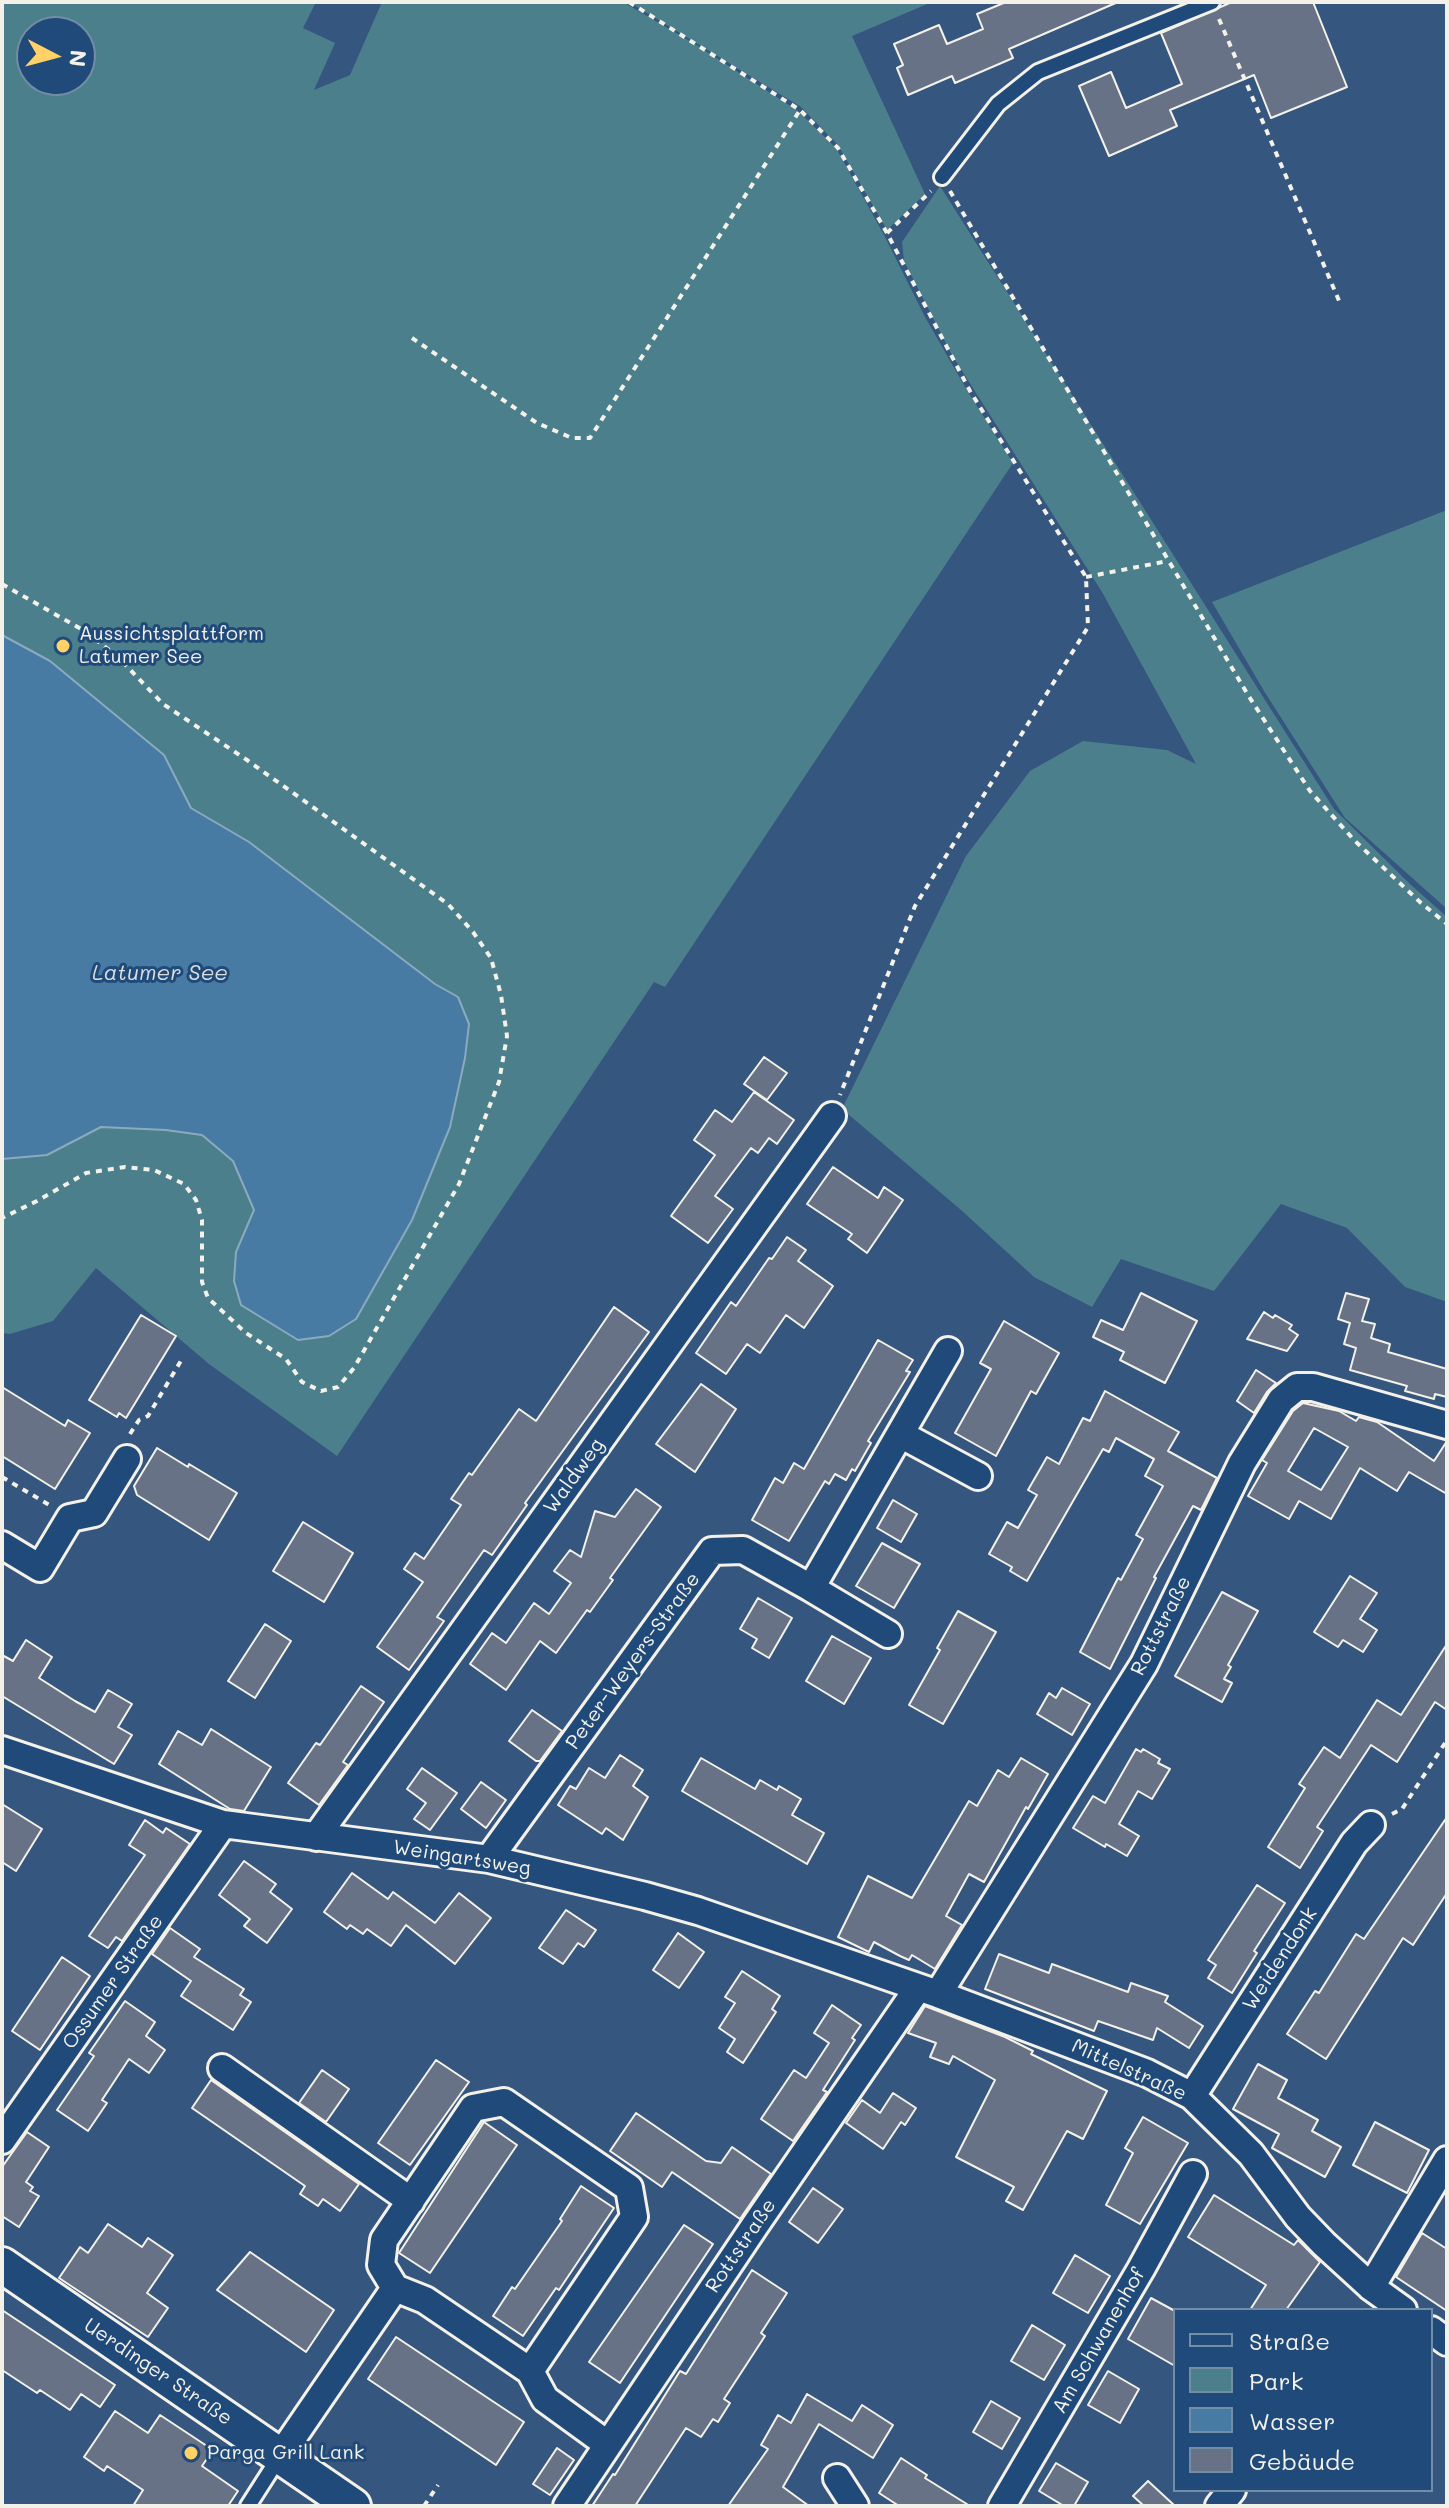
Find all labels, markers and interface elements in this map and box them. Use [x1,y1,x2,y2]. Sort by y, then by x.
north arrow [16,16,96,96]
text: N [63,49,94,68]
place label: Aussichtsplattform Latumer See [79,622,264,669]
marker: Aussichtsplattform Latumer See [54,637,72,655]
water label: Latumer See [92,960,228,986]
street label: Waldweg [539,1434,609,1518]
street label: Peter-Weyers-Straße [561,1568,705,1754]
street label: Rottstraße [1126,1572,1196,1680]
street label: Weingartsweg [391,1835,533,1881]
street label: Weidendonk [1238,1903,1322,2015]
street label: Ossumer Straße [58,1910,168,2054]
street label: Mittelstraße [1068,2034,1190,2106]
street label: Rottstraße [701,2194,781,2298]
street label: Am Schwanenhof [1048,2264,1150,2418]
legend [1173,2308,1433,2492]
street label: Uerdinger Straße [79,2313,237,2431]
text: Straße [1249,2325,1330,2356]
text: Park [1249,2365,1303,2396]
text: Wasser [1249,2405,1335,2436]
place label: Parga Grill Lank [207,2441,364,2465]
marker: Parga Grill Lank [182,2444,200,2462]
text: Gebäude [1249,2445,1355,2476]

